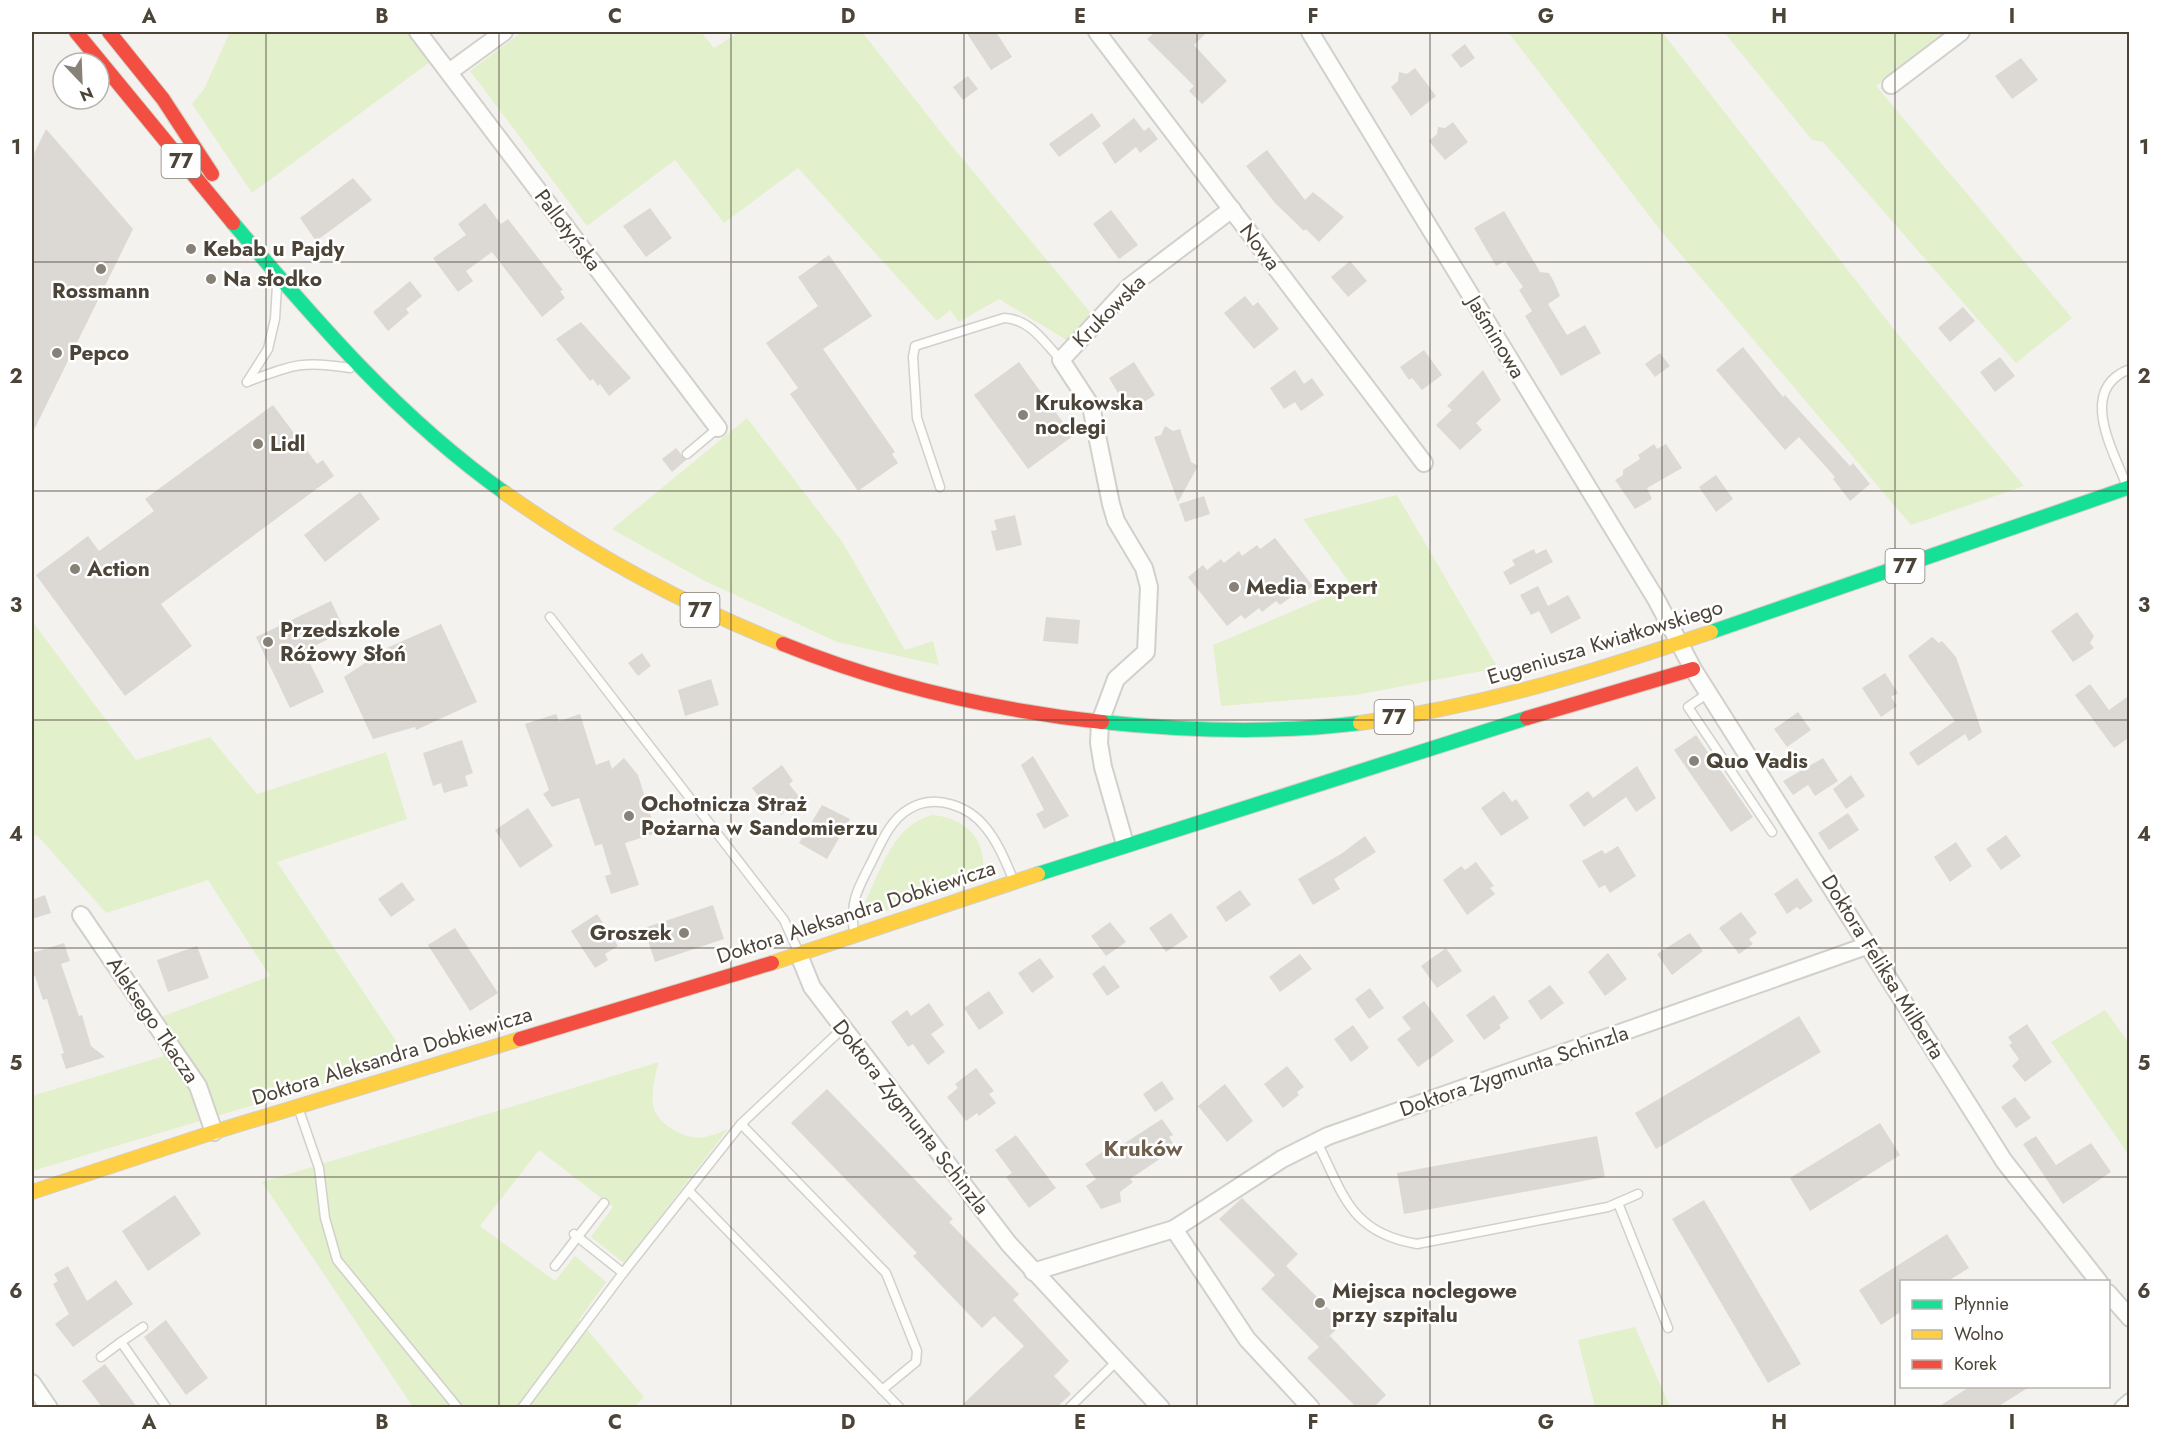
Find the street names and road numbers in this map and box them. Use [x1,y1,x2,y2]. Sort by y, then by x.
road number: 77 [162,144,201,178]
street label: Pallotyńska [527,183,609,277]
street label: Nowa [1232,217,1288,277]
street label: Krukowska [1066,268,1152,354]
street label: Jaśminowa [1458,287,1533,384]
road number: 77 [1886,549,1924,583]
street label: Eugeniusza Kwiatkowskiego [1484,592,1726,692]
road number: 77 [680,593,720,627]
road number: 77 [1374,700,1414,734]
street label: Doktora Aleksandra Dobkiewicza [713,853,999,971]
street label: Doktora Feliksa Milberta [1814,869,1952,1065]
street label: Aleksego Tkacza [100,951,206,1089]
street label: Doktora Aleksandra Dobkiewicza [248,999,536,1113]
street label: Doktora Zygmunta Schinzla [825,1013,997,1221]
street label: Doktora Zygmunta Schinzla [1396,1018,1632,1124]

